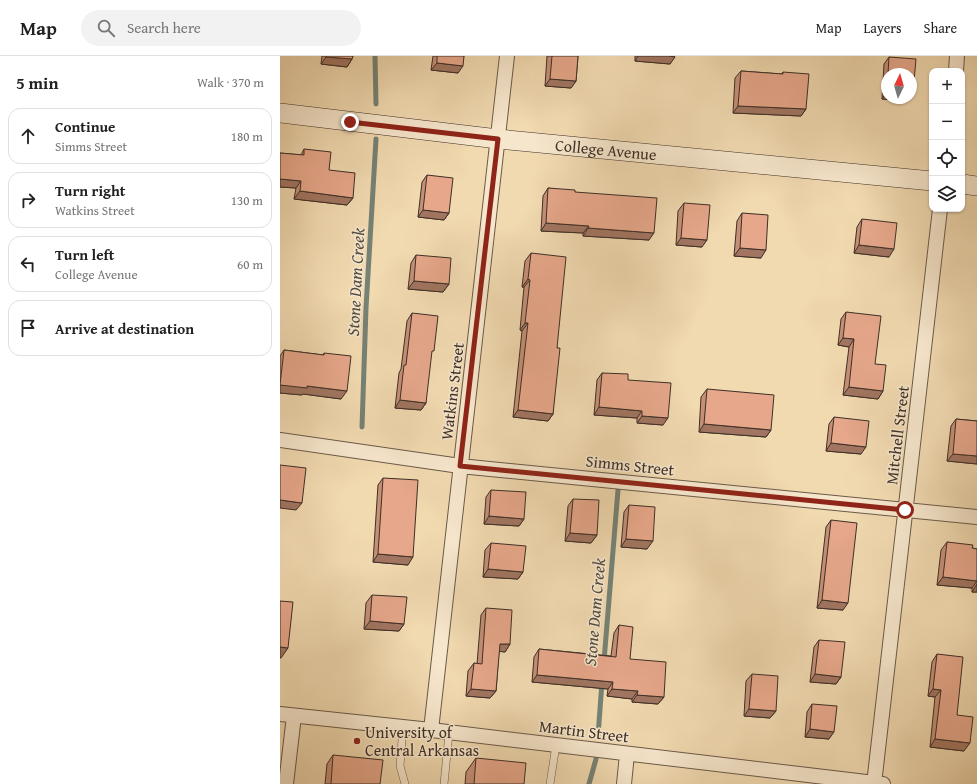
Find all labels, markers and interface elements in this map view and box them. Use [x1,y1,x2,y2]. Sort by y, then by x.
search box [81,10,361,46]
text: Map [20,14,57,42]
icon: search [95,17,117,39]
text: Search here [127,17,201,38]
text: Map [816,18,842,38]
text: Layers [864,18,902,38]
text: Share [924,18,957,38]
north arrow [881,68,917,104]
map controls [929,68,965,212]
button: + [929,68,965,104]
text: 5 min [16,70,58,95]
text: Walk · 370 m [197,73,264,92]
button: − [929,104,965,140]
route end [341,113,359,131]
text: Continue [55,116,116,137]
icon: ahead [17,125,39,147]
text: 180 m [231,127,263,146]
street label: College Avenue [554,133,658,166]
text: Simms Street [55,137,127,156]
button: locate [929,140,965,176]
button: layers [929,176,965,212]
text: Turn right [55,180,126,201]
icon: right [17,189,39,211]
text: 130 m [231,191,263,210]
text: Watkins Street [55,201,135,220]
water label: Stone Dam Creek [340,227,370,337]
text: Turn left [55,244,114,265]
icon: left [17,253,39,275]
text: 60 m [237,255,263,274]
text: College Avenue [55,265,137,284]
icon: arrive [17,317,39,339]
text: Arrive at destination [55,318,194,339]
street label: Watkins Street [434,340,470,441]
street label: Mitchell Street [879,384,915,486]
street label: Simms Street [585,448,676,482]
route start [896,501,914,519]
water label: Stone Dam Creek [577,557,611,667]
street label: Martin Street [538,714,631,748]
place label: University of Central Arkansas [365,720,479,762]
marker: University of Central Arkansas [352,736,362,746]

